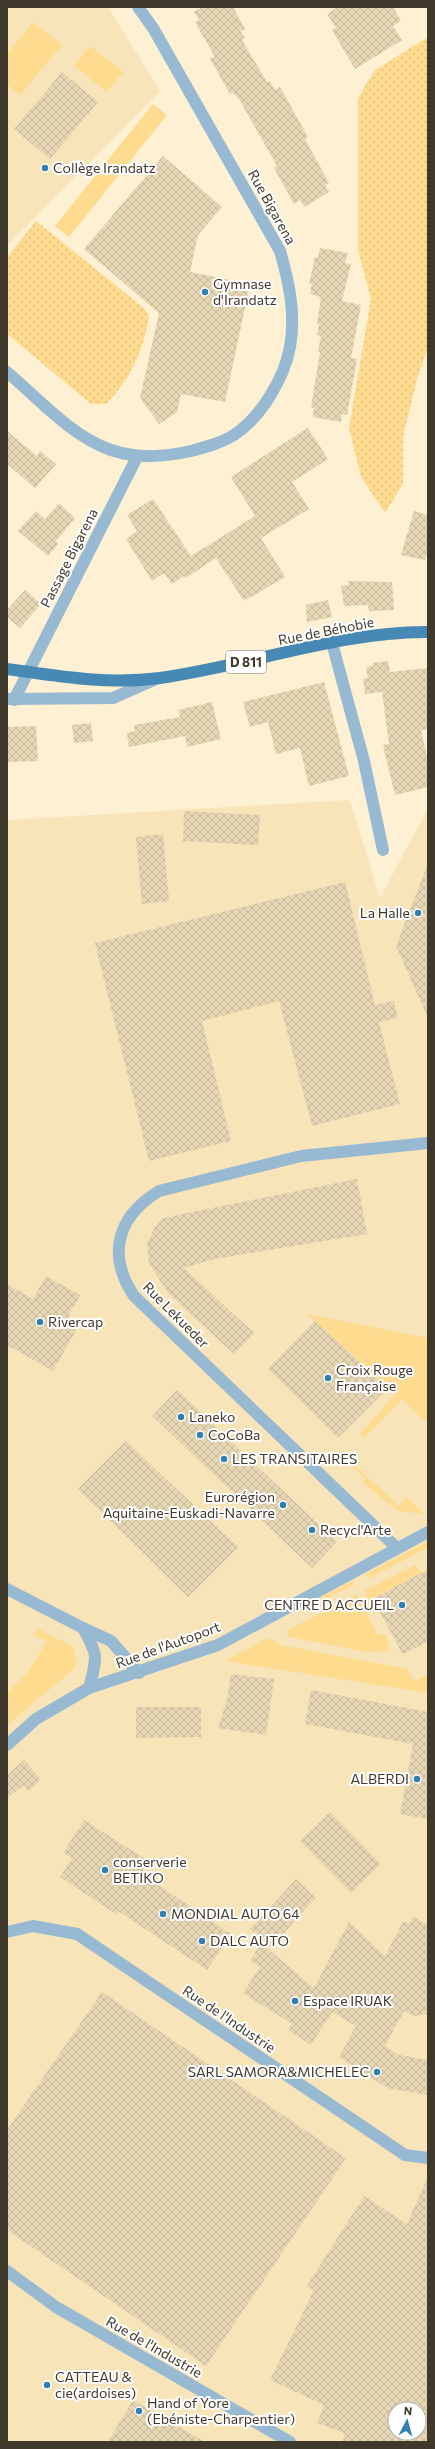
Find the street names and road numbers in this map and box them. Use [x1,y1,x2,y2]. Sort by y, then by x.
street label: Rue Bigarena [245,166,300,247]
street label: Passage Bigarena [36,505,101,610]
street label: Rue de Béhobie [276,613,375,648]
road number: D 811 [226,651,266,673]
street label: Rue Lekueder [140,1278,213,1352]
street label: Rue de l'Autoport [113,1618,223,1671]
street label: Rue de l'Industrie [180,1981,279,2056]
street label: Rue de l'Industrie [103,2312,205,2381]

